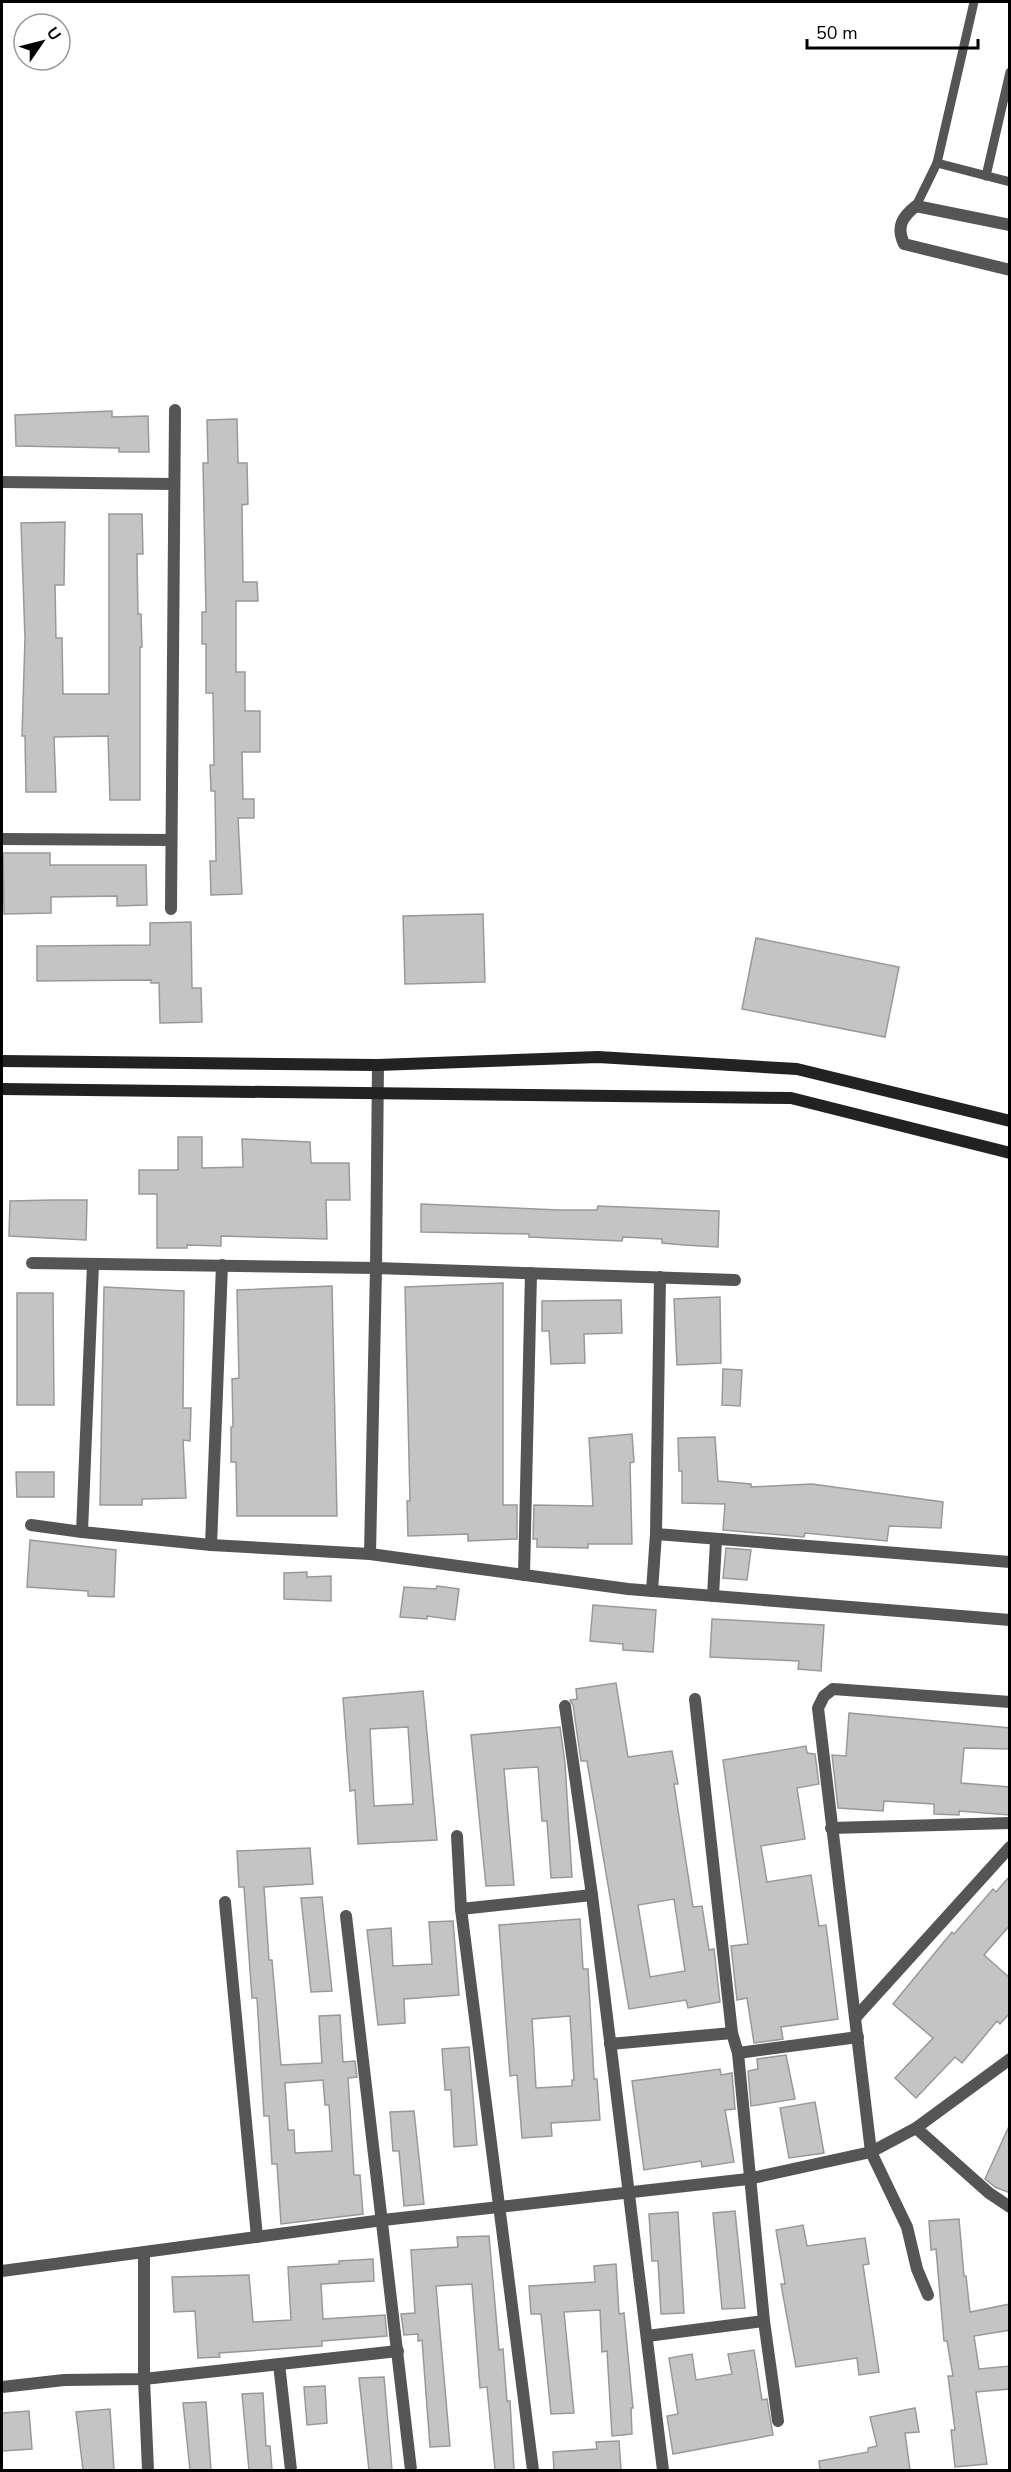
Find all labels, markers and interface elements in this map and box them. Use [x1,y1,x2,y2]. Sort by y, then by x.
north arrow [12,12,72,72]
scale bar [807,12,978,50]
text: 50 m [816,21,858,45]
text: U [41,23,66,45]

